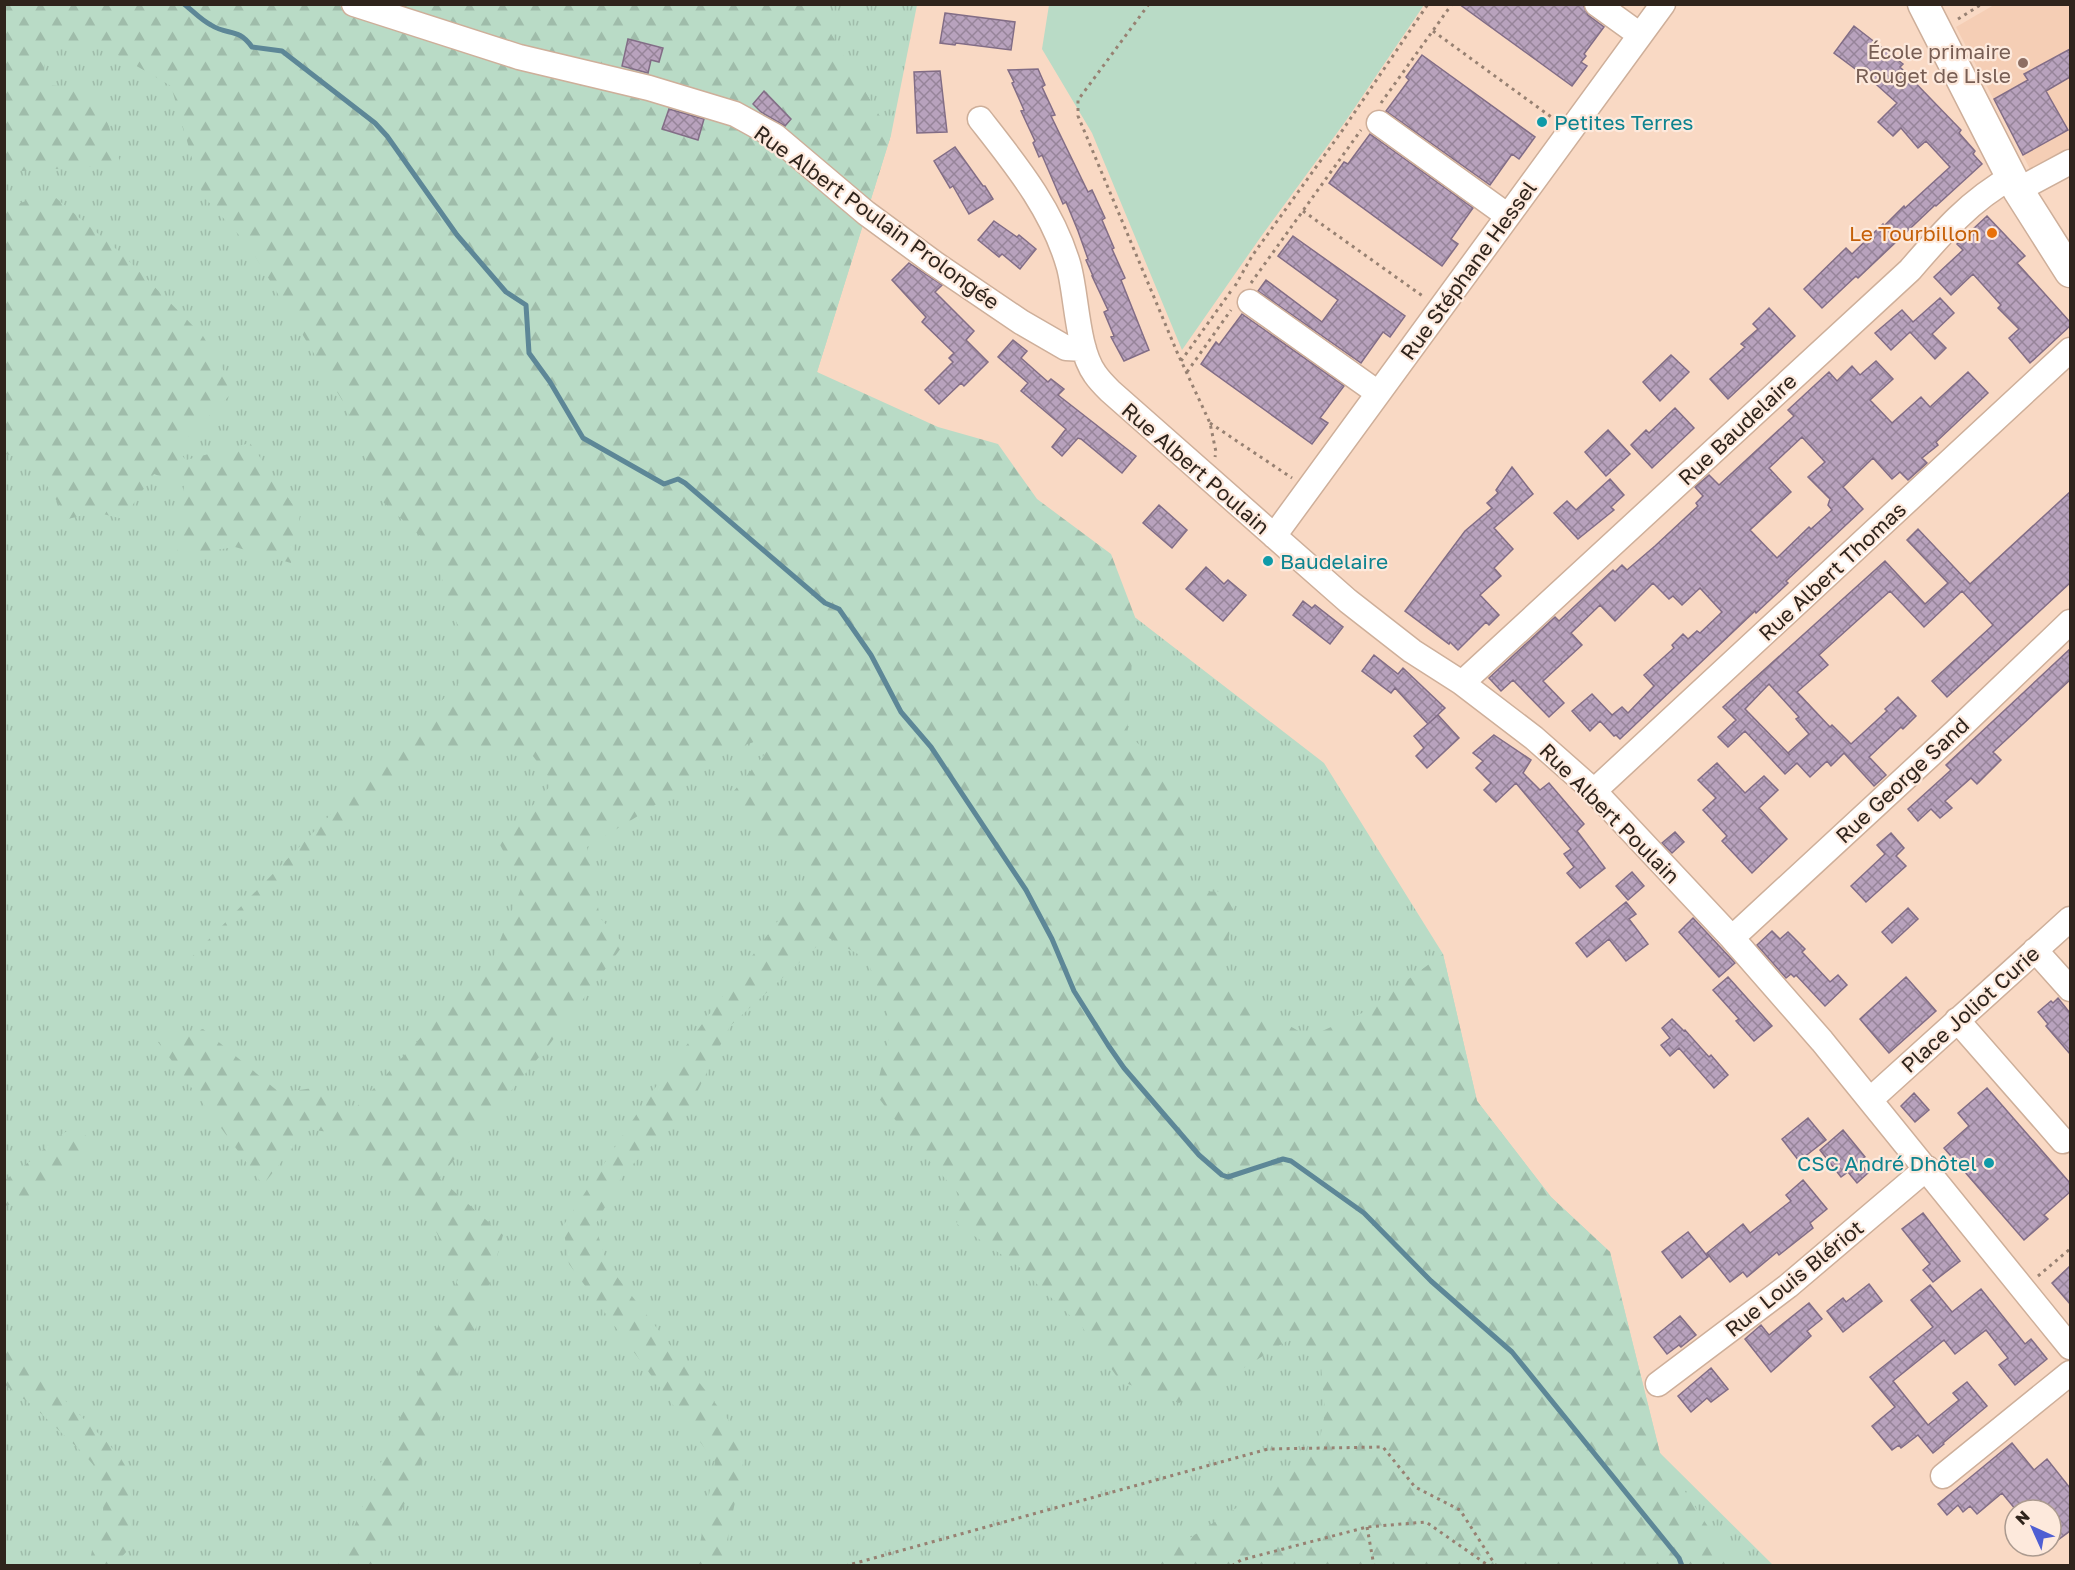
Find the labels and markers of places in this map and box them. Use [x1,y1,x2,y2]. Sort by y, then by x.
place label: École primaire Rouget de Lisle [1855,38,2011,88]
marker: École primaire Rouget de Lisle [2016,56,2030,70]
place label: Petites Terres [1554,109,1694,135]
marker: Petites Terres [1535,115,1549,129]
place label: Le Tourbillon [1849,220,1980,246]
marker: Le Tourbillon [1985,226,1999,240]
place label: Baudelaire [1280,548,1388,574]
marker: Baudelaire [1261,554,1275,568]
place label: CSC André Dhôtel [1797,1150,1977,1176]
marker: CSC André Dhôtel [1982,1156,1996,1170]

